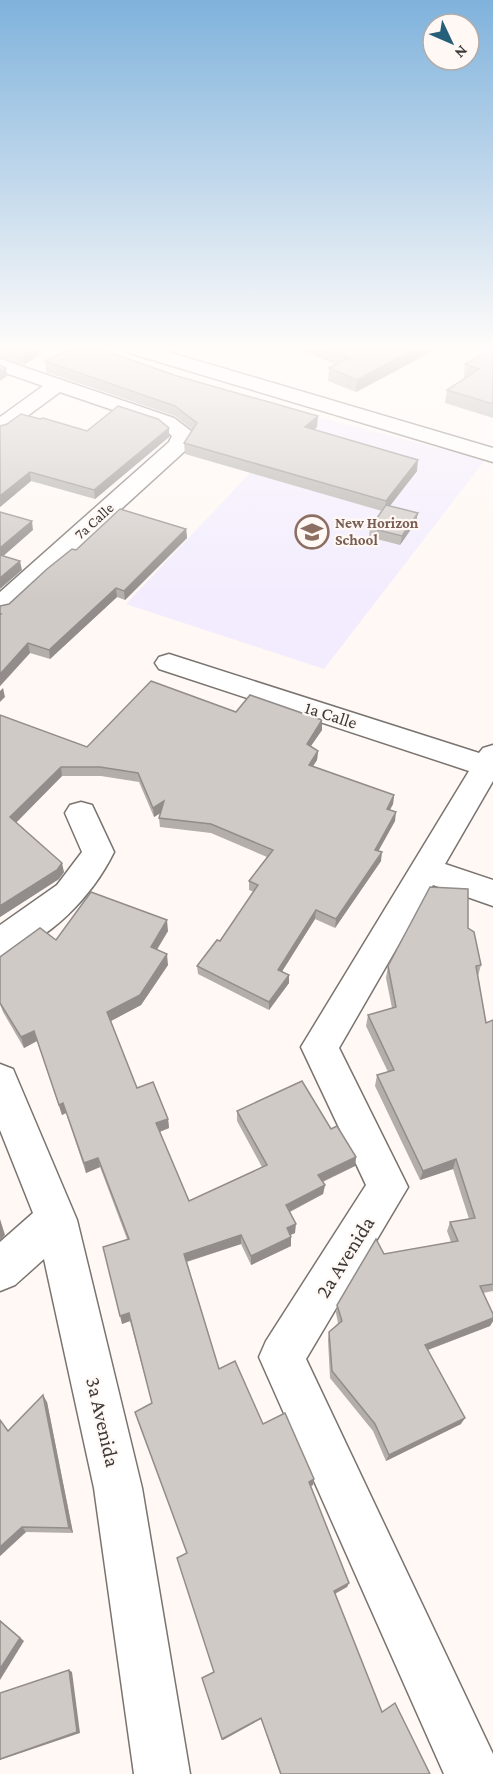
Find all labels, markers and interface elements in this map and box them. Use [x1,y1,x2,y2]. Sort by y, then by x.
north arrow [421,12,481,72]
text: N [451,42,471,62]
street label: 7a Calle [71,499,117,542]
school or university icon: New Horizon School [294,514,330,550]
place label: New Horizon School [335,515,419,548]
street label: 1a Calle [302,697,360,733]
street label: 2a Avenida [311,1212,380,1302]
street label: 3a Avenida [81,1375,125,1469]

